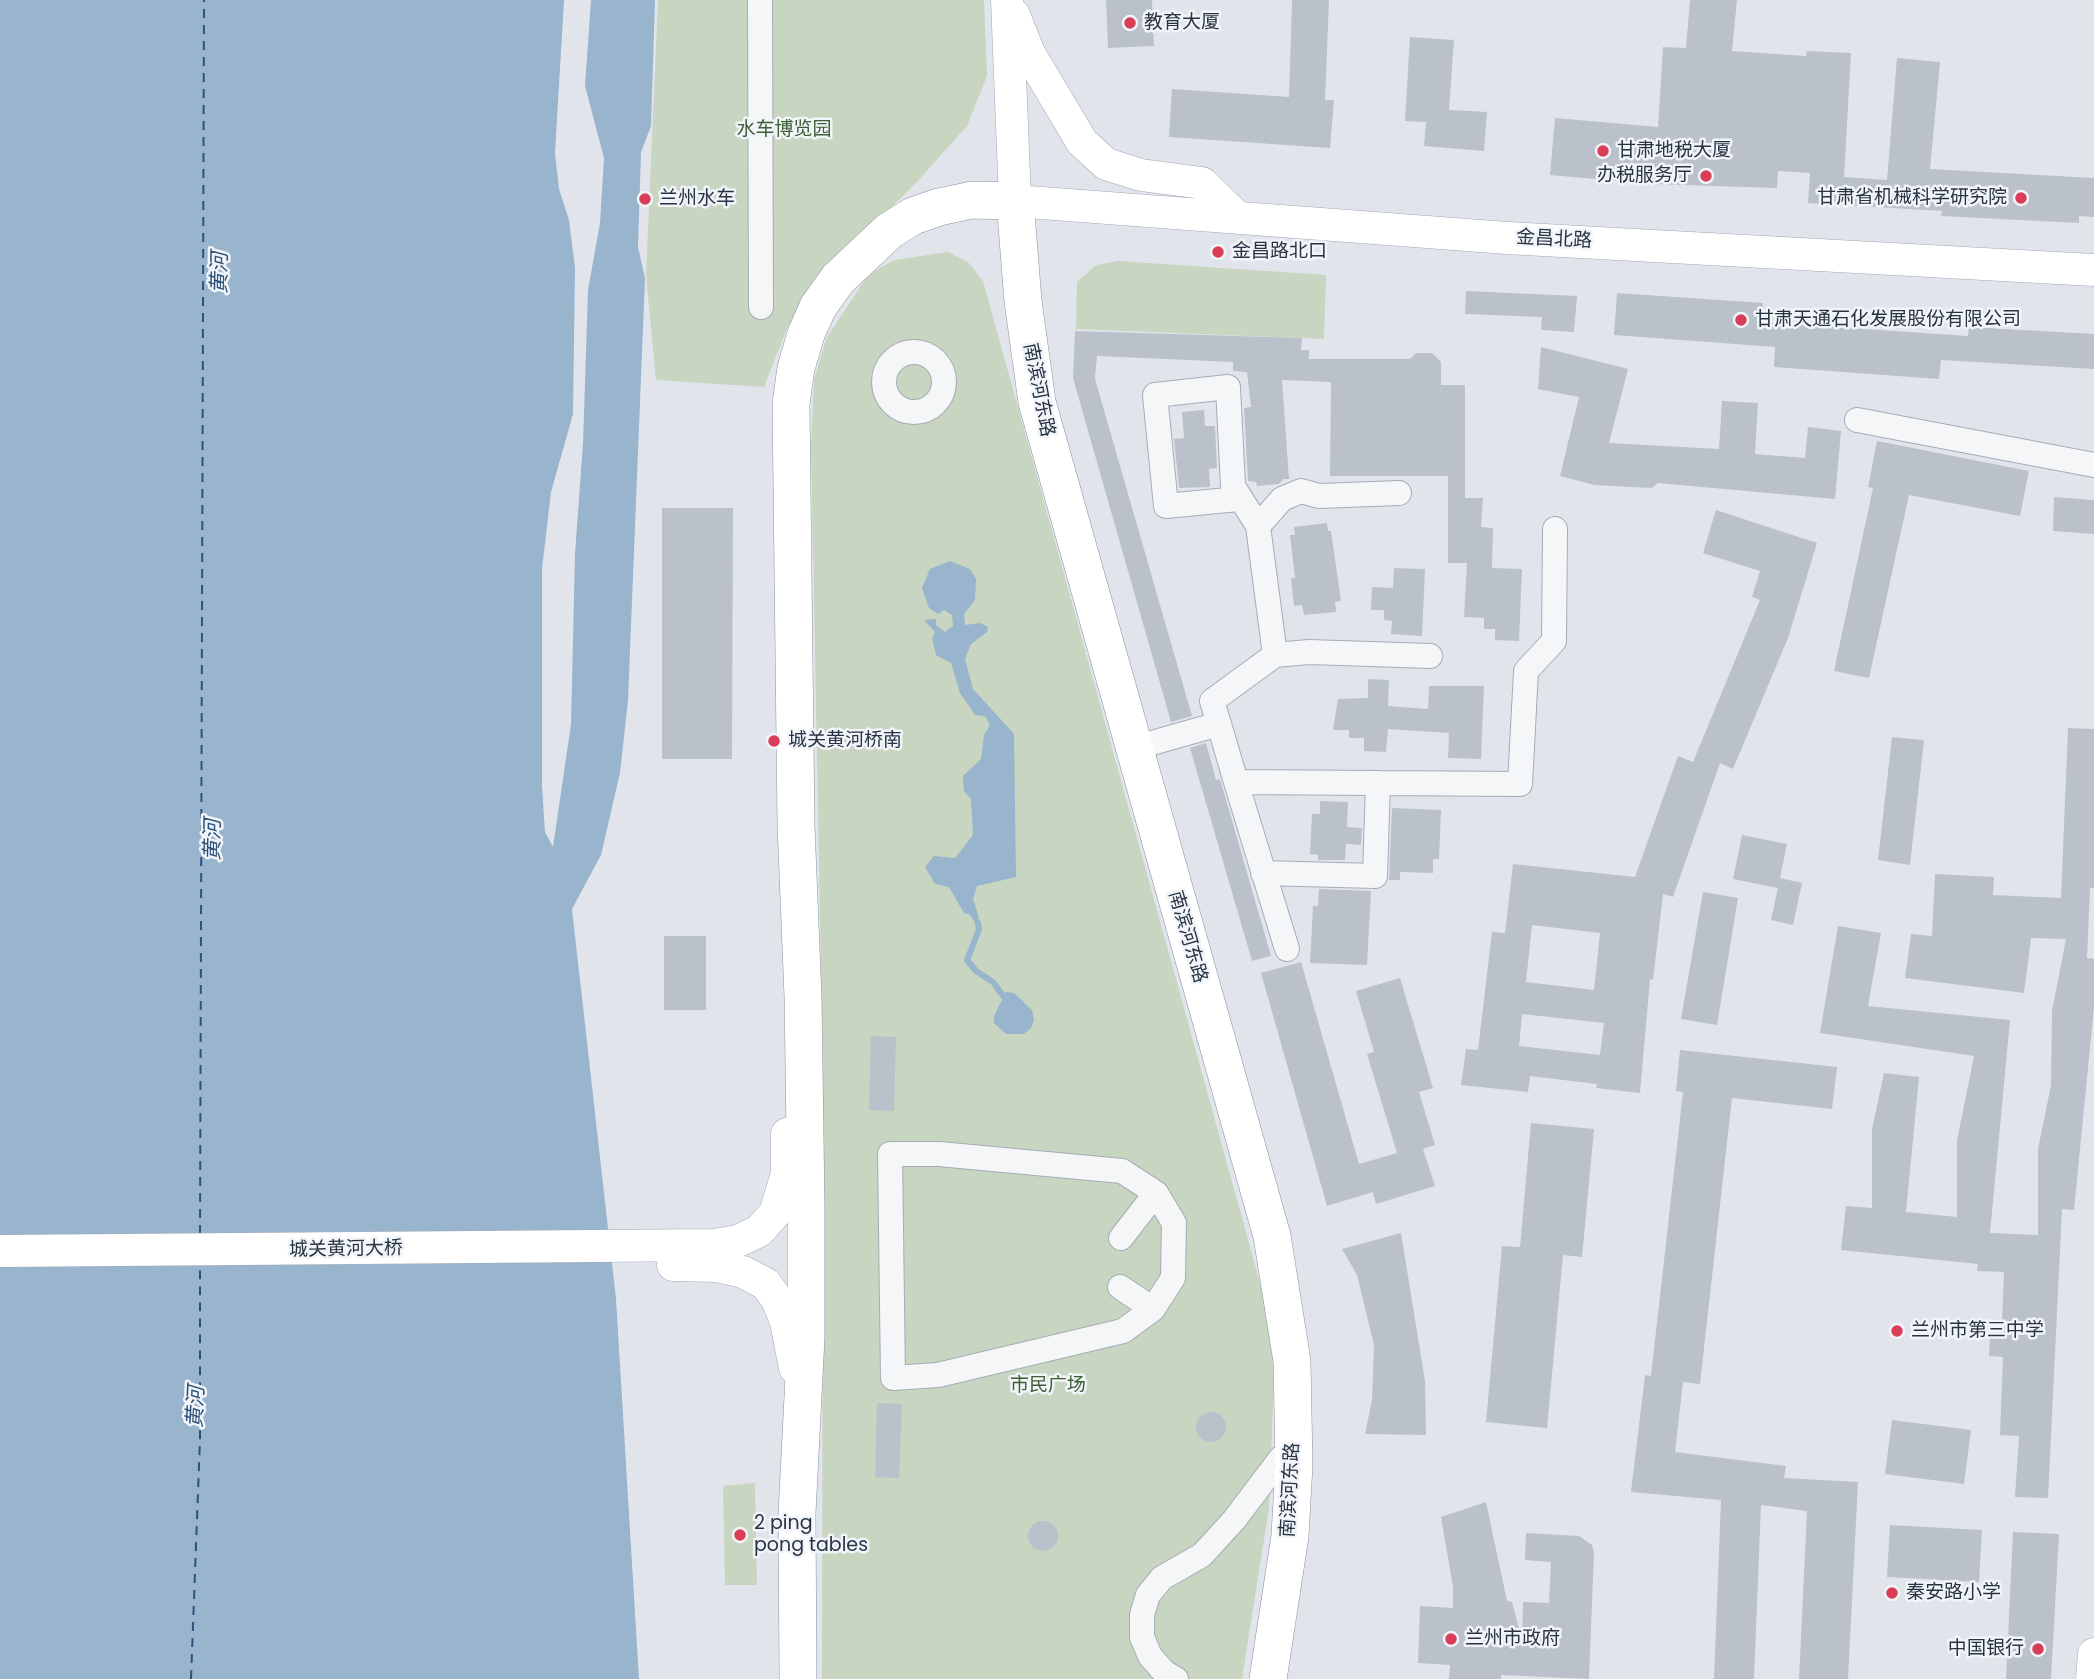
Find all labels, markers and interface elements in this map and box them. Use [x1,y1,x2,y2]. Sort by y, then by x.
place label: 教育大厦 [1144,12,1220,34]
marker: 教育大厦 [1122,15,1138,31]
park label: 水车博览园 [737,119,831,141]
place label: 甘肃地税大厦 [1617,140,1731,162]
marker: 甘肃地税大厦 [1595,143,1611,159]
place label: 办税服务厅 [1597,165,1692,187]
marker: 办税服务厅 [1698,168,1714,184]
place label: 甘肃省机械科学研究院 [1817,187,2007,209]
place label: 兰州水车 [659,188,735,210]
marker: 甘肃省机械科学研究院 [2013,190,2029,206]
marker: 兰州水车 [637,191,653,207]
street label: 金昌北路 [1515,227,1593,253]
place label: 金昌路北口 [1232,241,1327,263]
marker: 金昌路北口 [1210,244,1226,260]
water label: 黄河 [208,252,234,294]
place label: 甘肃天通石化发展股份有限公司 [1755,309,2021,331]
marker: 甘肃天通石化发展股份有限公司 [1733,312,1749,328]
street label: 南滨河东路 [1018,341,1058,439]
place label: 城关黄河桥南 [788,730,902,752]
marker: 城关黄河桥南 [766,733,782,749]
water label: 黄河 [201,819,227,861]
street label: 南滨河东路 [1163,888,1211,986]
street label: 城关黄河大桥 [289,1238,403,1262]
place label: 兰州市第三中学 [1911,1320,2044,1342]
marker: 兰州市第三中学 [1889,1323,1905,1339]
park label: 市民广场 [1010,1375,1086,1397]
water label: 黄河 [183,1385,211,1429]
street label: 南滨河东路 [1277,1442,1305,1538]
place label: 2 ping pong tables [754,1513,868,1557]
marker: 2 ping pong tables [732,1527,748,1543]
place label: 秦安路小学 [1906,1582,2001,1604]
marker: 秦安路小学 [1884,1585,1900,1601]
place label: 兰州市政府 [1465,1628,1560,1650]
marker: 兰州市政府 [1443,1631,1459,1647]
place label: 中国银行 [1948,1638,2024,1660]
marker: 中国银行 [2030,1641,2046,1657]

